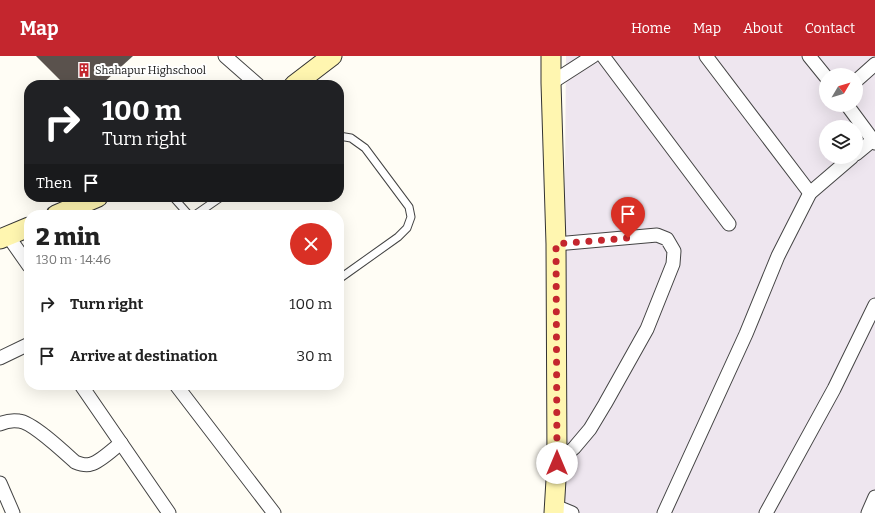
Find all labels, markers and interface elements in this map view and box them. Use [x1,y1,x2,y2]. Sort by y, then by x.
text: Map [20,17,59,40]
text: Home [631,20,671,37]
text: Map [693,20,721,37]
text: About [743,20,783,37]
text: Contact [805,20,855,37]
building icon: Shahapur Highschool [76,62,92,78]
place label: Shahapur Highschool [95,64,206,77]
north arrow [819,68,863,112]
map controls [819,68,863,164]
text: 100 m [102,94,181,127]
icon: right [36,96,88,148]
button: layers [819,120,863,164]
text: Turn right [102,128,187,150]
icon: arrive [80,172,102,194]
text: Then [36,174,72,192]
pin [611,197,645,238]
icon: arrive [617,203,639,225]
text: 2 min [36,223,100,251]
button: close [290,223,332,265]
text: 130 m · 14:46 [36,252,111,267]
icon: right [36,293,58,315]
text: Turn right [70,295,143,313]
text: 100 m [289,295,332,313]
icon: arrive [36,345,58,367]
text: Arrive at destination [70,347,217,365]
text: 30 m [297,347,332,365]
position arrow [536,442,578,484]

